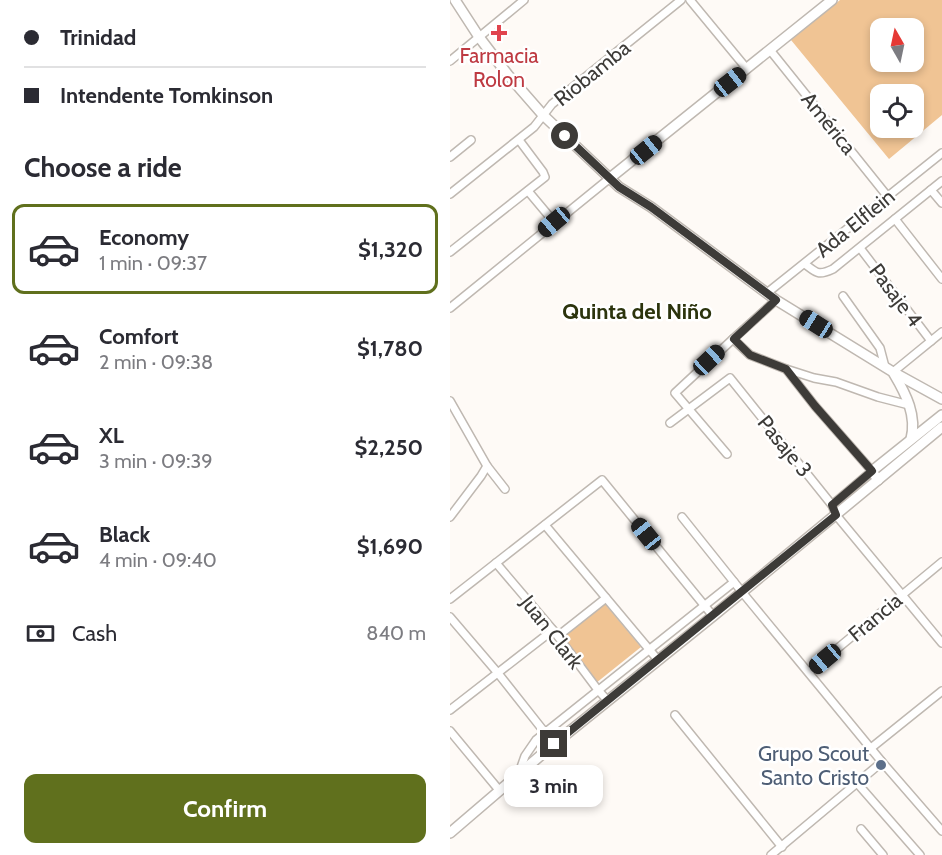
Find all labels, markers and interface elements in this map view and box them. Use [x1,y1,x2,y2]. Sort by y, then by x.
north arrow [870,18,924,72]
map controls [870,18,924,138]
text: Trinidad [60,24,136,51]
marker: Farmacia Rolon [492,26,506,40]
street label: Riobamba [549,35,635,111]
place label: Farmacia Rolon [459,43,539,92]
car [710,64,750,100]
text: Intendente Tomkinson [60,82,273,109]
button: locate [870,84,924,138]
street label: América [796,87,862,159]
route start [551,122,578,149]
car [626,132,666,168]
text: Choose a ride [24,151,182,184]
street label: Ada Elflein [810,184,900,262]
car [534,204,574,240]
icon: car [27,222,81,276]
text: Economy [99,224,189,251]
text: $1,320 [358,236,423,263]
text: 1 min · 09:37 [99,251,207,275]
street label: Pasaje 4 [863,258,928,332]
district label: Quinta del Niño [562,298,712,325]
car [796,307,836,341]
icon: car [27,321,81,375]
text: Comfort [99,323,178,350]
text: $1,780 [357,335,423,362]
car [690,341,728,379]
text: 2 min · 09:38 [99,350,213,374]
street label: Pasaje 3 [752,410,817,482]
icon: car [27,420,81,474]
text: XL [99,422,124,449]
text: $2,250 [355,434,423,461]
text: 3 min · 09:39 [99,449,213,473]
car [628,514,664,554]
icon: car [27,519,81,573]
text: Black [99,521,150,548]
text: $1,690 [357,533,423,560]
text: 4 min · 09:40 [99,548,217,572]
street label: Francia [843,587,907,647]
street label: Juan Clark [515,589,589,674]
icon: cash [24,617,57,650]
text: Cash [72,620,117,647]
text: 840 m [366,621,426,645]
car [805,641,845,677]
route end [540,730,567,757]
place label: Grupo Scout Santo Cristo [758,741,869,790]
marker: Grupo Scout Santo Cristo [874,758,888,772]
callout: 3 min [504,765,604,807]
button: Confirm [24,774,426,843]
text: 3 min [529,774,578,798]

